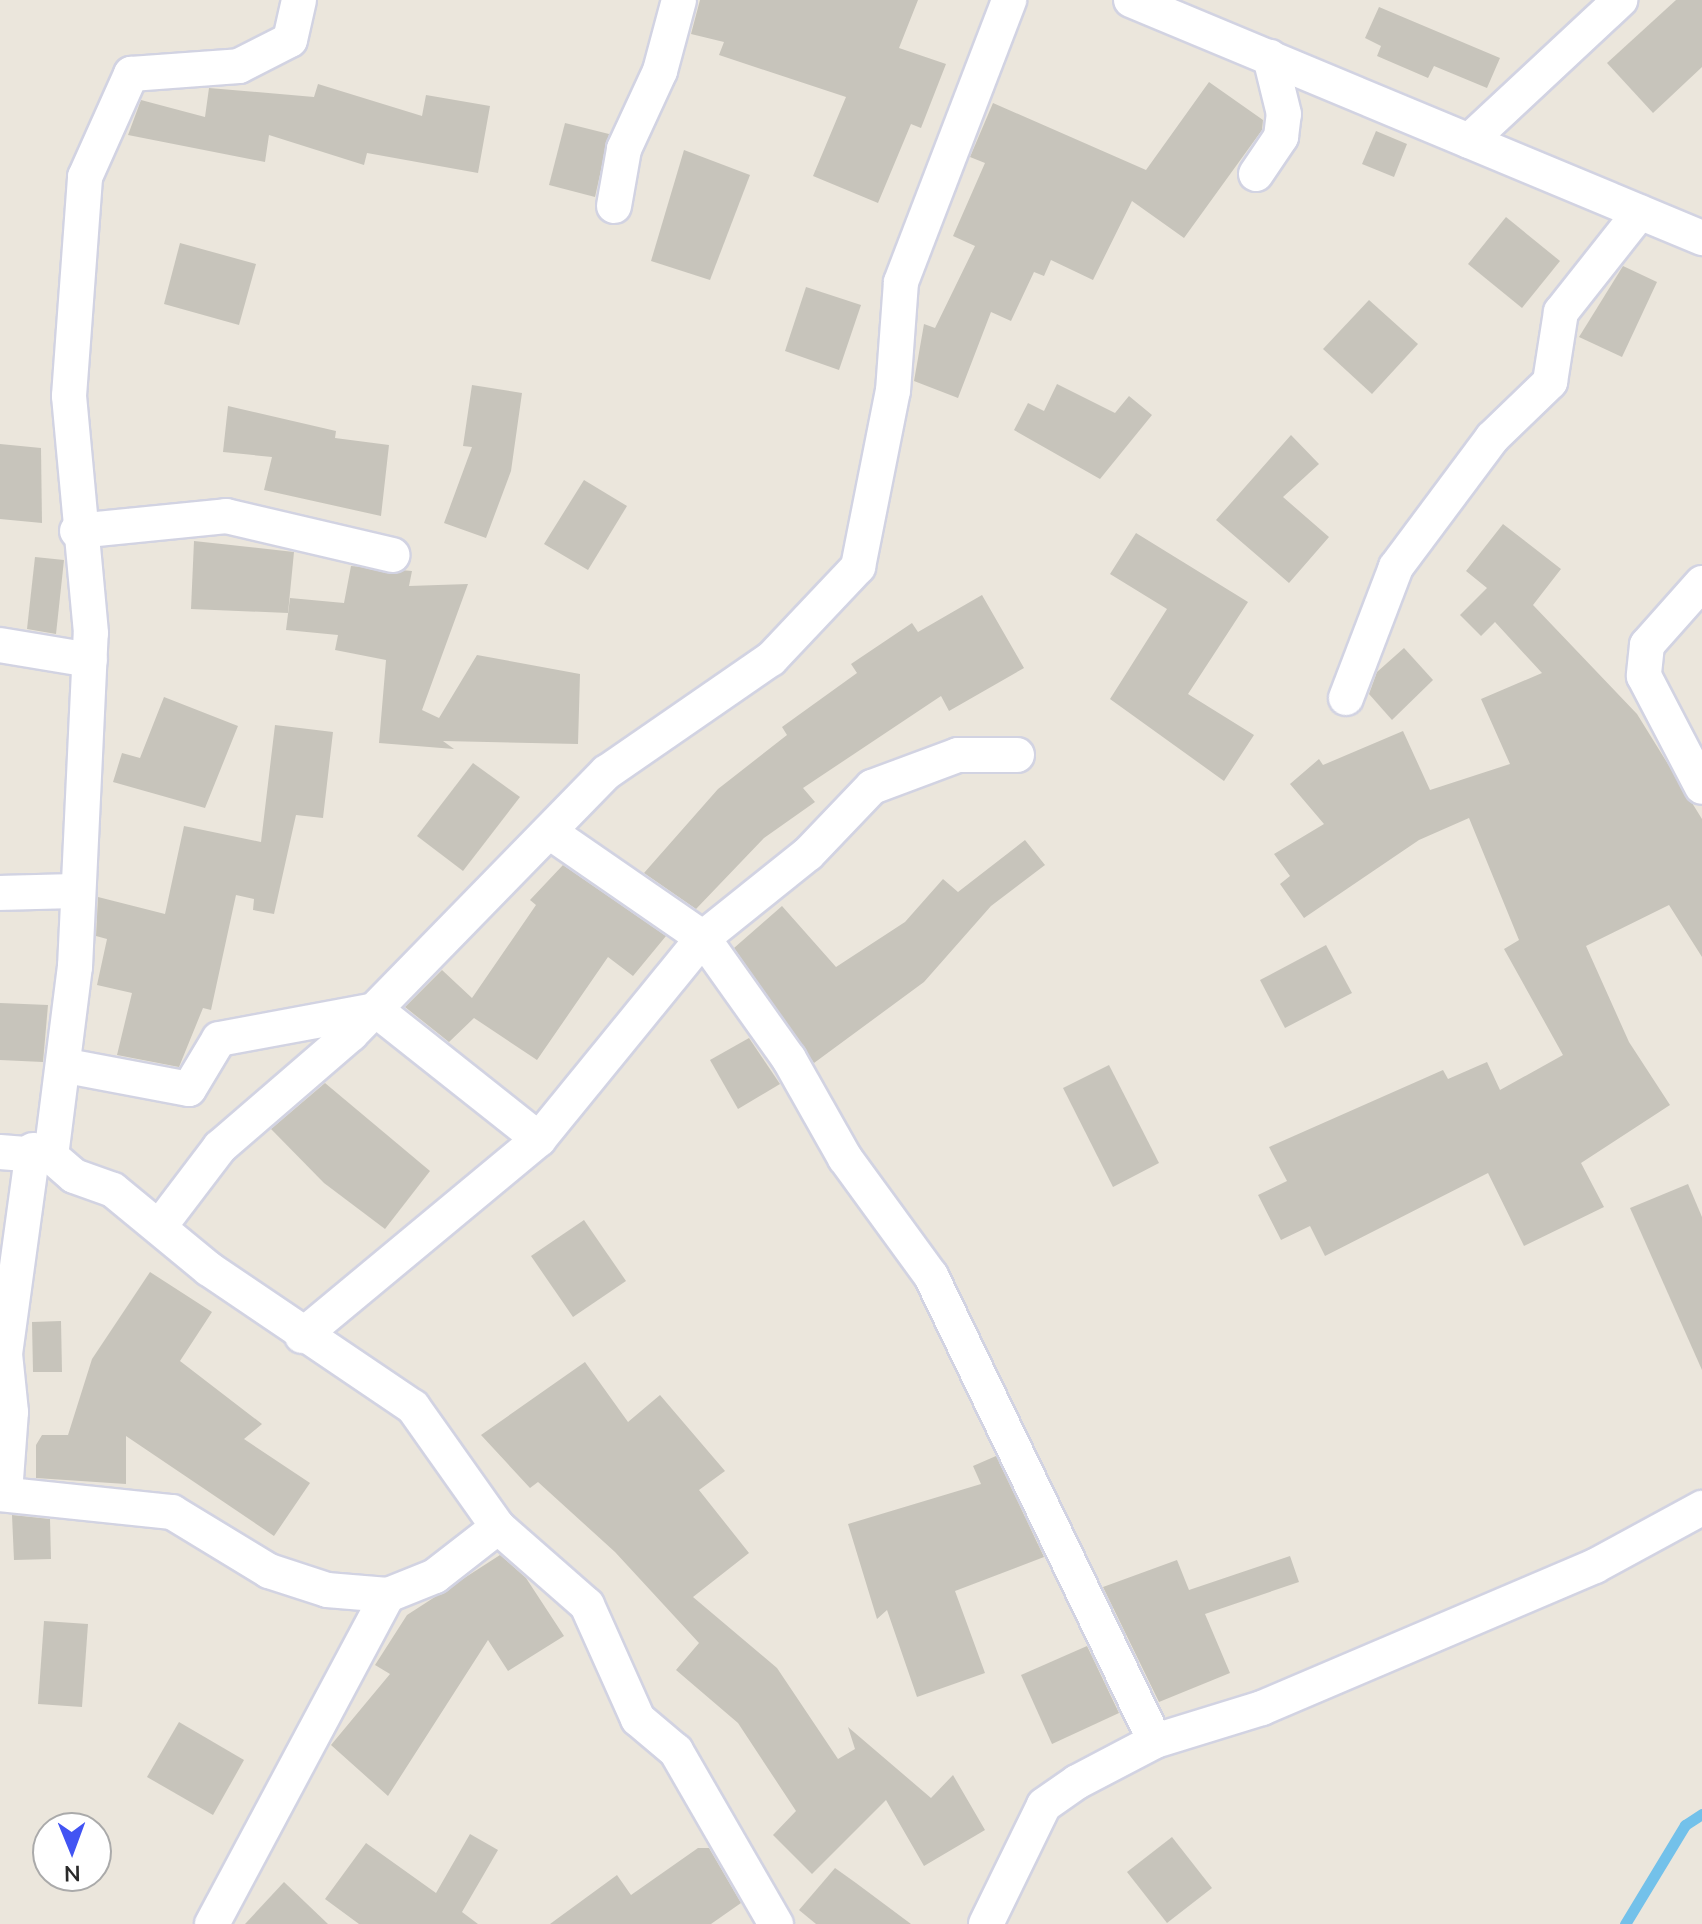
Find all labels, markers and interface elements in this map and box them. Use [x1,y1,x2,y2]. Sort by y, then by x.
north arrow [32,1812,112,1892]
text: N [64,1860,81,1888]

